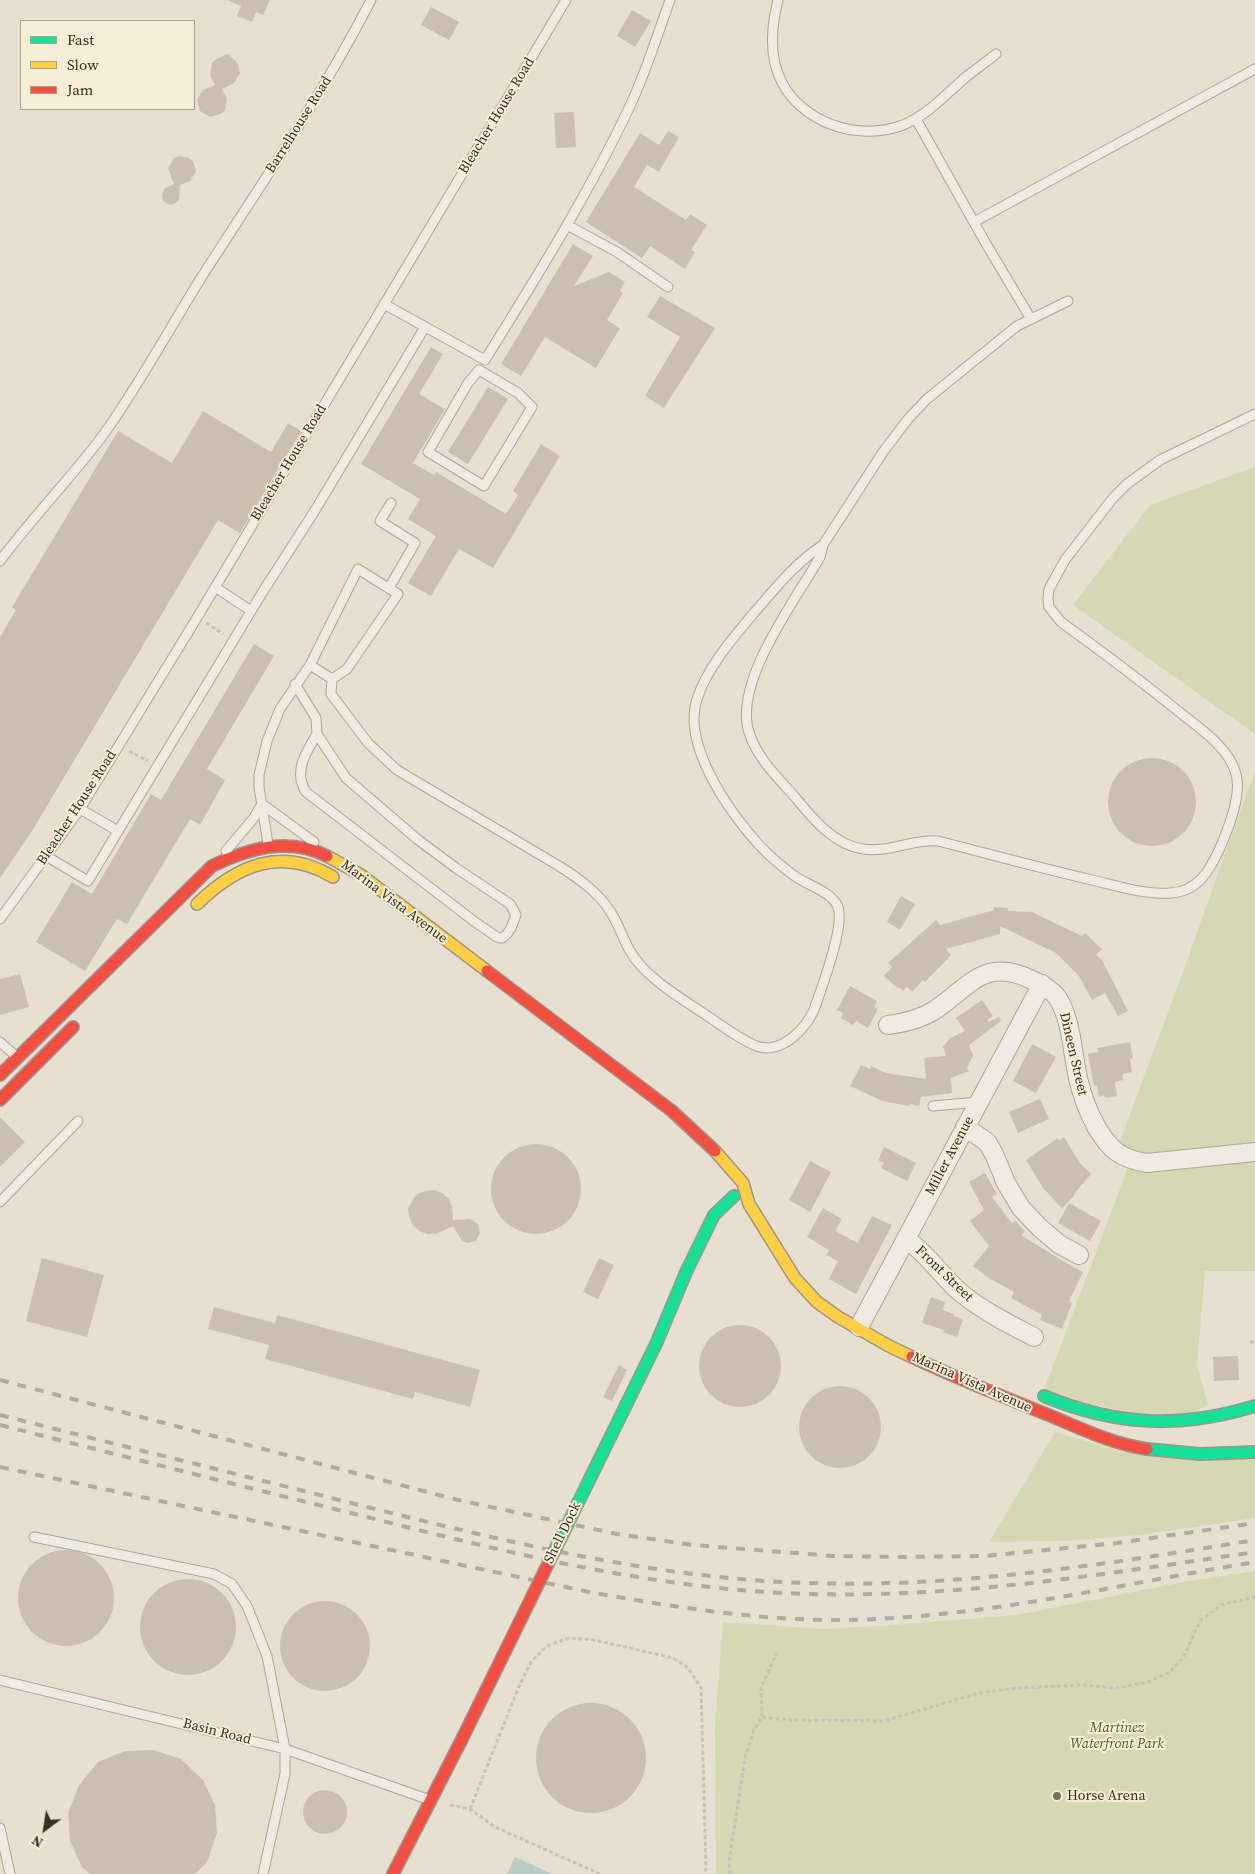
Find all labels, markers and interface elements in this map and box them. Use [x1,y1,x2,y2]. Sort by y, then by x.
legend [20,20,195,110]
text: Fast [67,29,94,50]
text: Slow [67,54,99,75]
street label: Bleacher House Road [456,55,538,177]
street label: Barrelhouse Road [262,73,336,177]
text: Jam [67,79,93,100]
street label: Bleacher House Road [248,402,330,524]
street label: Bleacher House Road [34,748,120,868]
street label: Marina Vista Avenue [338,857,450,947]
street label: Dineen Street [1055,1011,1091,1097]
street label: Miller Avenue [922,1113,978,1199]
street label: Front Street [912,1242,976,1306]
street label: Marina Vista Avenue [910,1349,1034,1417]
street label: Shell Dock [541,1500,585,1566]
street label: Basin Road [181,1715,253,1749]
park label: Martinez Waterfront Park [1070,1720,1164,1752]
place label: Horse Arena [1067,1788,1146,1804]
marker: Horse Arena [1051,1790,1063,1802]
north arrow [20,1804,70,1854]
text: N [28,1831,47,1853]

